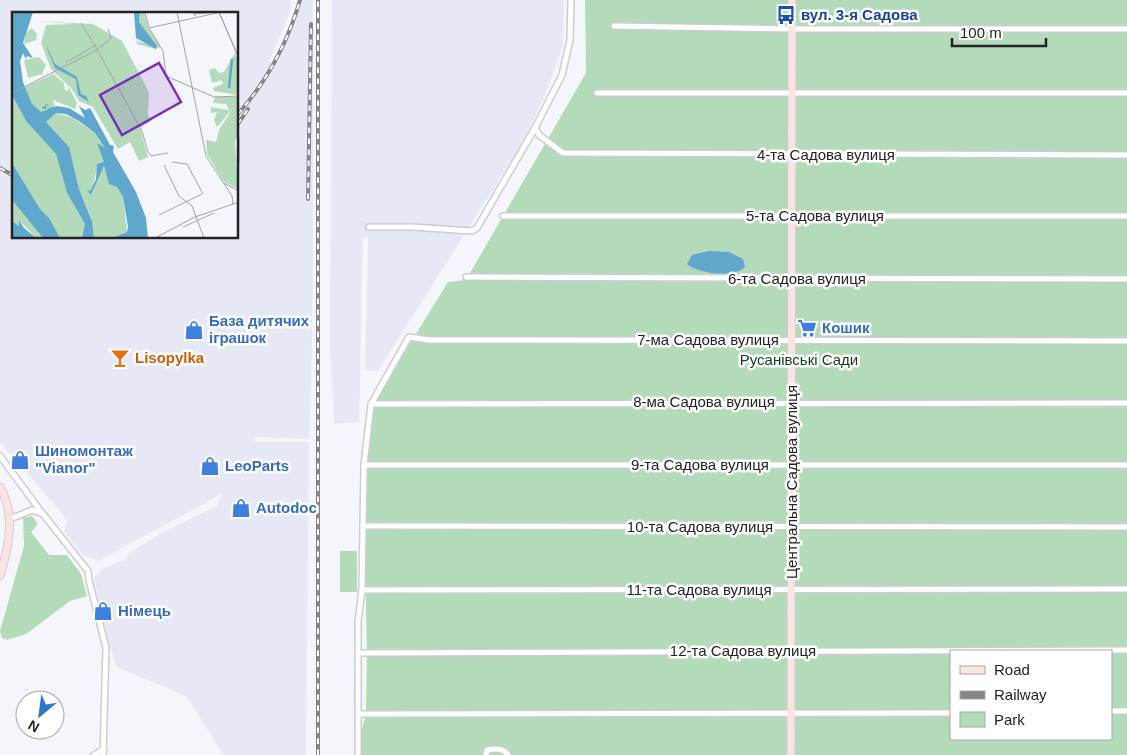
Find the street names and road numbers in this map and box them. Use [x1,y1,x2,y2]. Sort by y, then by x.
street label: 4-та Садова вулиця [757,146,895,163]
street label: 5-та Садова вулиця [746,207,884,224]
street label: 6-та Садова вулиця [728,270,866,287]
street label: 7-ма Садова вулиця [637,331,779,348]
street label: Центральна Садова вулиця [783,385,800,579]
street label: 8-ма Садова вулиця [633,393,775,410]
street label: 9-та Садова вулиця [631,456,769,473]
street label: 10-та Садова вулиця [627,518,773,535]
street label: 11-та Садова вулиця [626,581,772,598]
street label: 12-та Садова вулиця [670,642,816,659]

